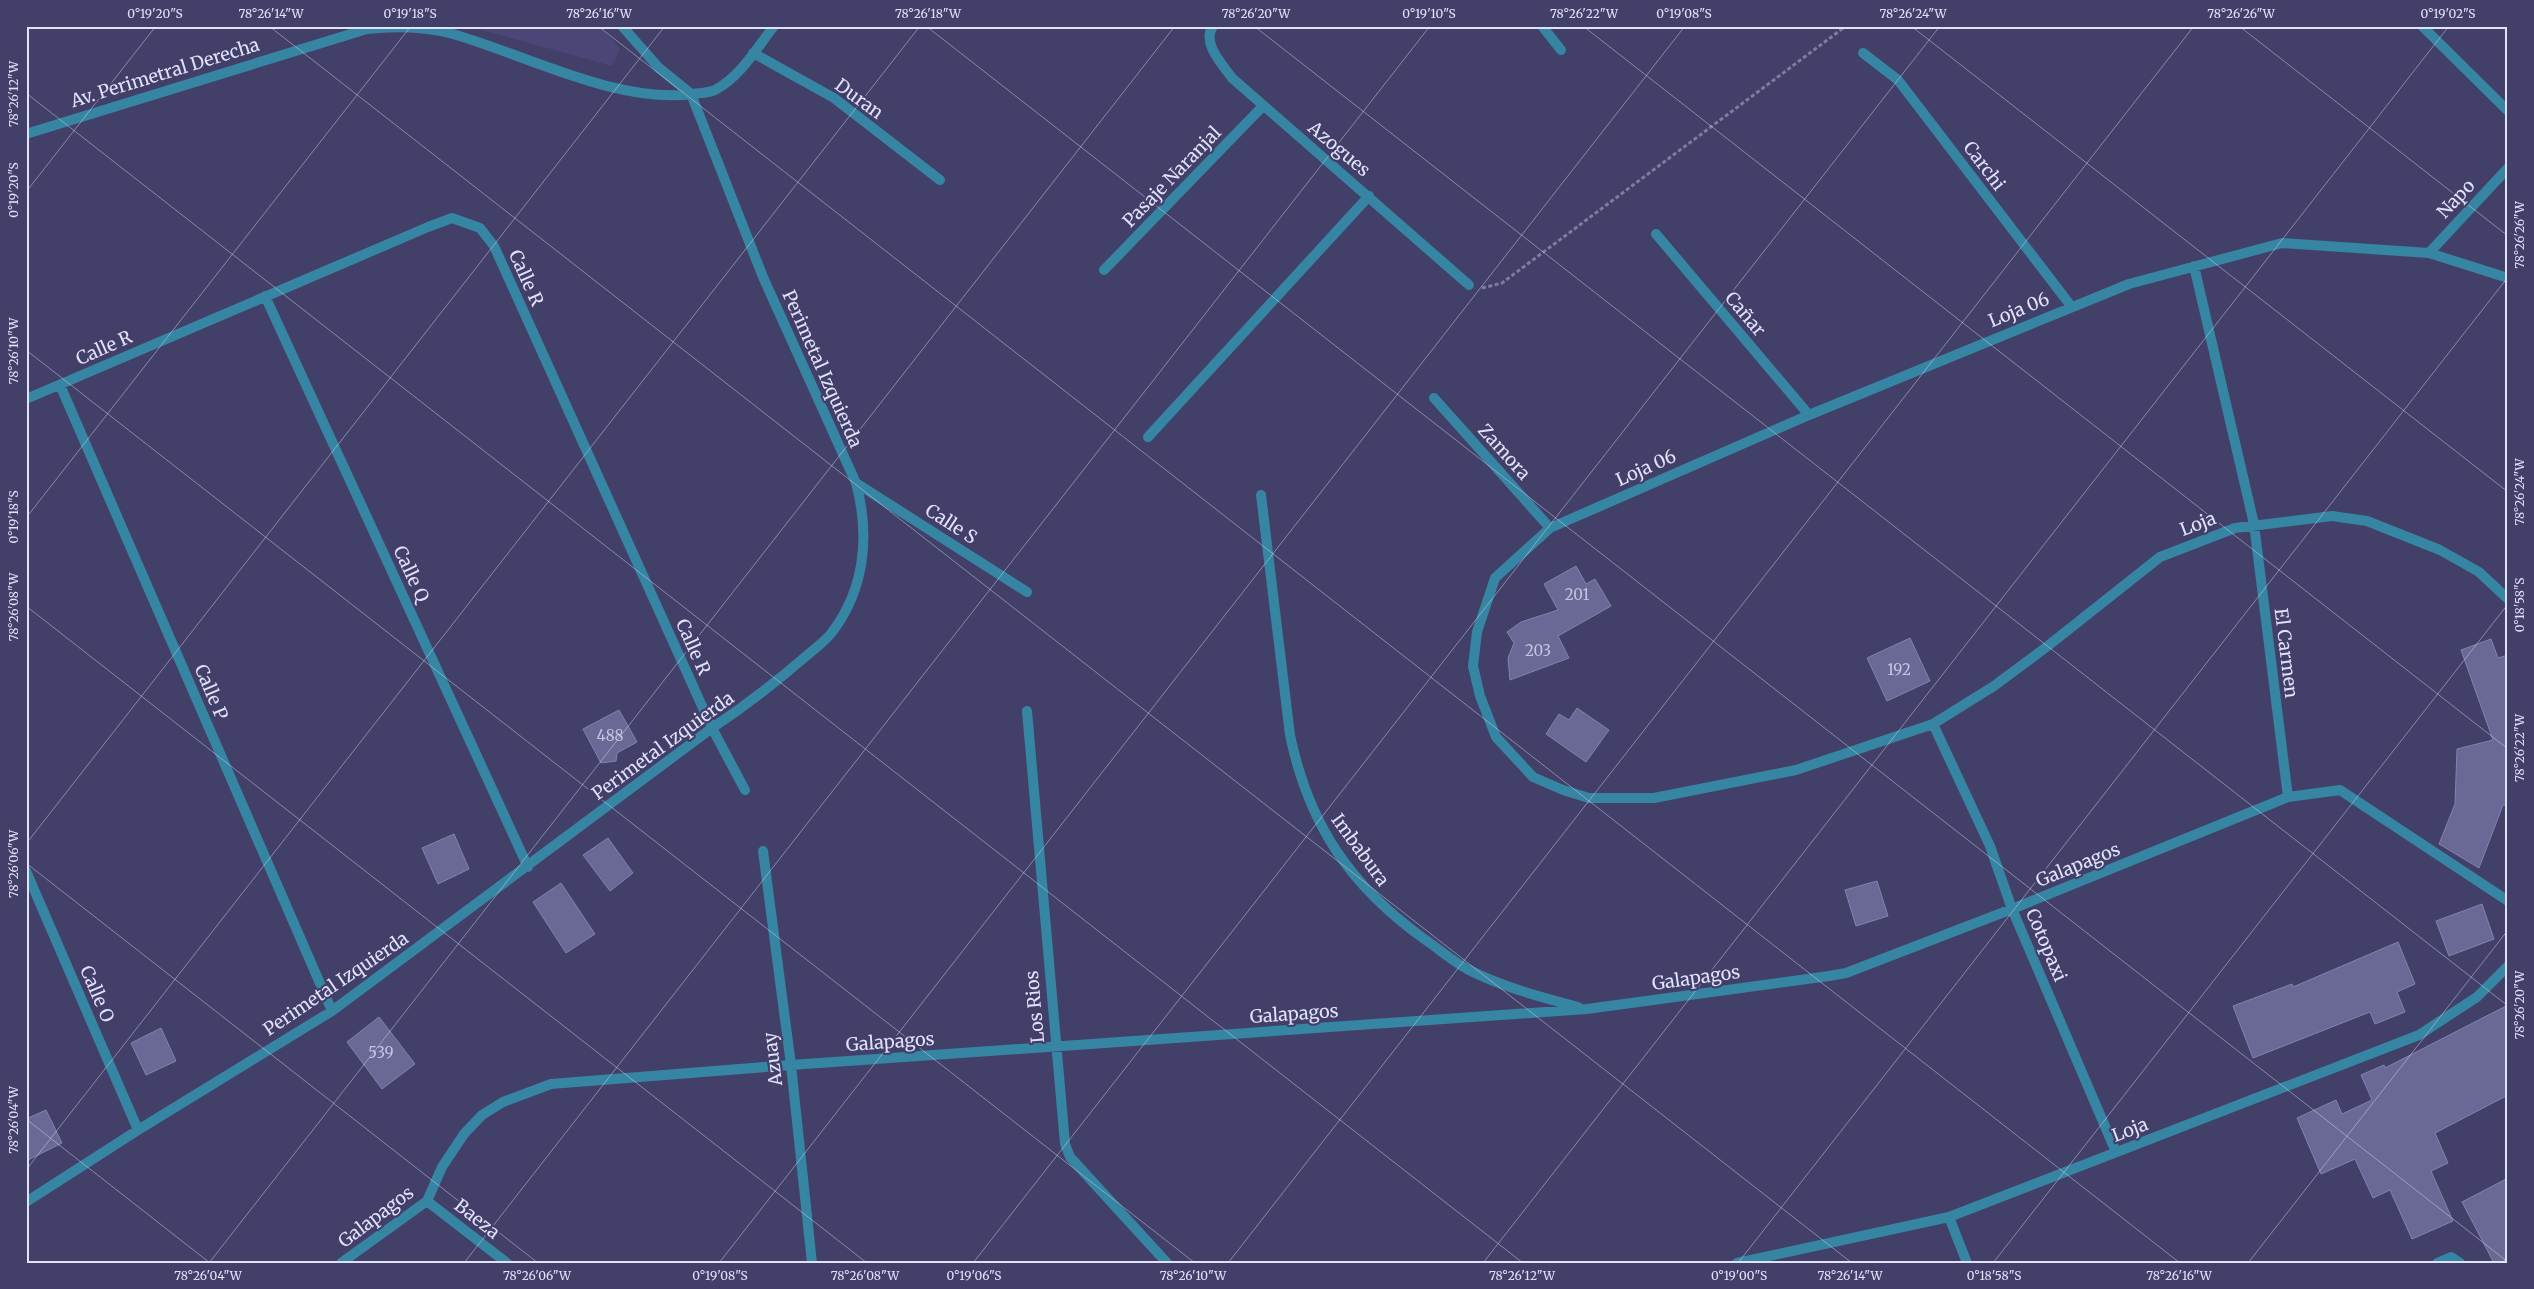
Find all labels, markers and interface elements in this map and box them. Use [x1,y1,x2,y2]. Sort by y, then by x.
text: 0°19'20"S [127,6,183,21]
text: 78°26'14"W [239,6,305,21]
text: 0°19'18"S [383,6,437,21]
text: 78°26'16"W [566,6,633,21]
text: 78°26'18"W [895,6,962,21]
text: 78°26'20"W [1222,6,1291,21]
text: 0°19'10"S [1402,6,1456,21]
text: 78°26'22"W [1550,6,1619,21]
text: 0°19'08"S [1656,6,1712,21]
text: 78°26'24"W [1879,6,1948,21]
text: 78°26'26"W [2207,6,2276,21]
text: 0°19'02"S [2421,6,2475,21]
street label: Av. Perimetral Derecha [67,33,262,113]
text: 78°26'12"W [6,60,21,127]
street label: Duran [831,73,888,124]
street label: Azogues [1303,115,1375,181]
street label: Pasaje Naranjal [1118,121,1226,232]
street label: Carchi [1958,137,2010,195]
text: 0°19'20"S [6,162,21,218]
street label: Napo [2432,174,2479,223]
text: 78°26'26"W [2512,200,2527,269]
street label: Calle R [504,246,549,310]
street label: Perimetal Izquierda [777,286,868,451]
street label: Cañar [1720,287,1771,341]
street label: Loja 06 [1985,287,2053,332]
text: 78°26'10"W [6,317,21,384]
street label: Calle R [72,325,136,370]
street label: Zamora [1473,419,1536,485]
street label: Loja 06 [1612,444,1680,491]
text: 78°26'24"W [2512,457,2527,526]
text: 0°19'18"S [6,490,21,544]
street label: Calle S [921,498,982,549]
street label: Loja [2177,506,2219,541]
street label: Calle Q [388,542,435,607]
text: 78°26'08"W [6,572,21,641]
text: 0°18'58"S [2512,578,2527,632]
house number: 201 [1565,585,1589,604]
street label: El Carmen [2270,607,2303,699]
street label: Calle R [671,615,716,679]
house number: 203 [1525,641,1551,660]
house number: 192 [1887,660,1911,679]
street label: Calle P [190,661,234,723]
street label: Perimetal Izquierda [587,686,739,805]
text: 78°26'22"W [2512,713,2527,782]
house number: 488 [596,726,624,745]
street label: Imbabura [1326,809,1395,891]
text: 78°26'06"W [6,829,21,898]
street label: Galapagos [2032,837,2123,892]
street label: Cotopaxi [2021,905,2072,985]
street label: Perimetal Izquierda [259,926,413,1041]
street label: Galapagos [1650,960,1742,995]
street label: Calle O [75,962,120,1026]
street label: Los Rios [1020,970,1049,1044]
text: 78°26'20"W [2512,970,2527,1039]
street label: Galapagos [1249,999,1339,1028]
street label: Galapagos [845,1027,935,1056]
street label: Azuay [758,1030,787,1088]
house number: 539 [368,1043,394,1062]
text: 78°26'04"W [6,1085,21,1154]
street label: Loja [2109,1112,2151,1147]
street label: Galapagos [333,1181,418,1252]
street label: Baeza [450,1194,505,1244]
text: 78°26'04"W [174,1268,243,1283]
text: 78°26'06"W [503,1268,572,1283]
text: 0°19'08"S [692,1268,748,1283]
text: 78°26'08"W [831,1268,900,1283]
text: 0°19'06"S [947,1268,1001,1283]
text: 78°26'10"W [1160,1268,1227,1283]
text: 78°26'12"W [1489,1268,1556,1283]
text: 0°19'00"S [1711,1268,1767,1283]
text: 78°26'14"W [1818,1268,1884,1283]
text: 0°18'58"S [1967,1268,2021,1283]
text: 78°26'16"W [2146,1268,2213,1283]

